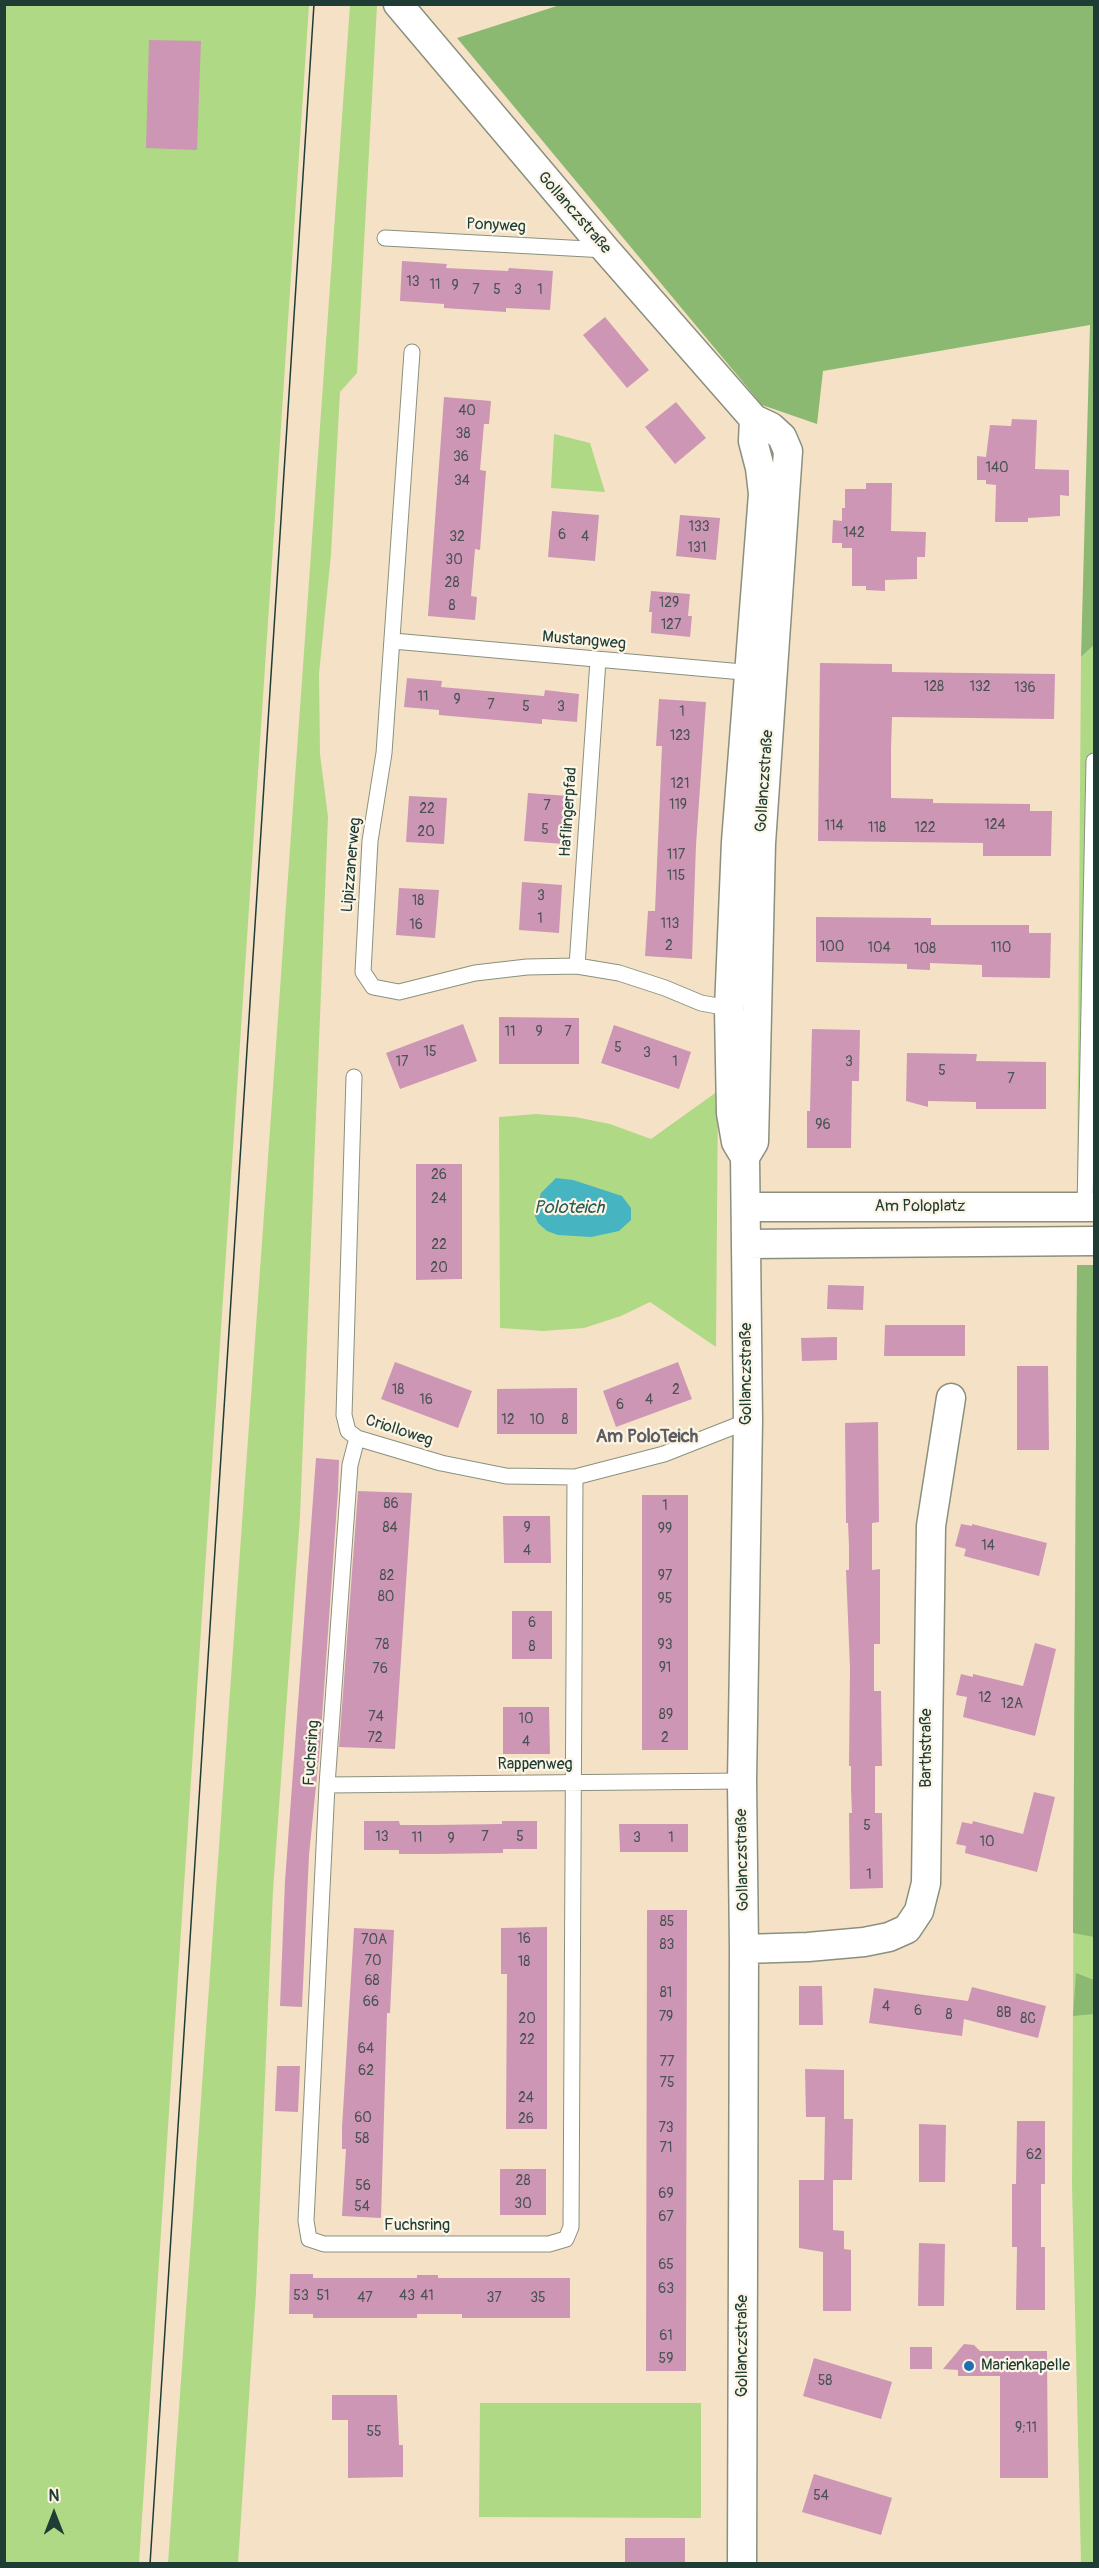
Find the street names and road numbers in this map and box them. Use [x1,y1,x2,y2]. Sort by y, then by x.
street label: Gollanczstraße [533,168,615,258]
street label: Ponyweg [466,215,526,237]
street label: Mustangweg [541,628,627,654]
street label: Gollanczstraße [752,729,778,833]
street label: Haflingerpfad [556,766,582,858]
street label: Lipizzanerweg [338,817,366,913]
street label: Am Poloplatz [875,1197,965,1217]
street label: Gollanczstraße [737,1323,757,1425]
street label: Criolloweg [363,1411,435,1451]
street label: Barthstraße [917,1708,937,1788]
street label: Fuchsring [300,1719,324,1787]
street label: Rappenweg [497,1755,573,1775]
street label: Gollanczstraße [733,1809,753,1911]
street label: Fuchsring [384,2216,450,2236]
street label: Gollanczstraße [733,2295,753,2397]

